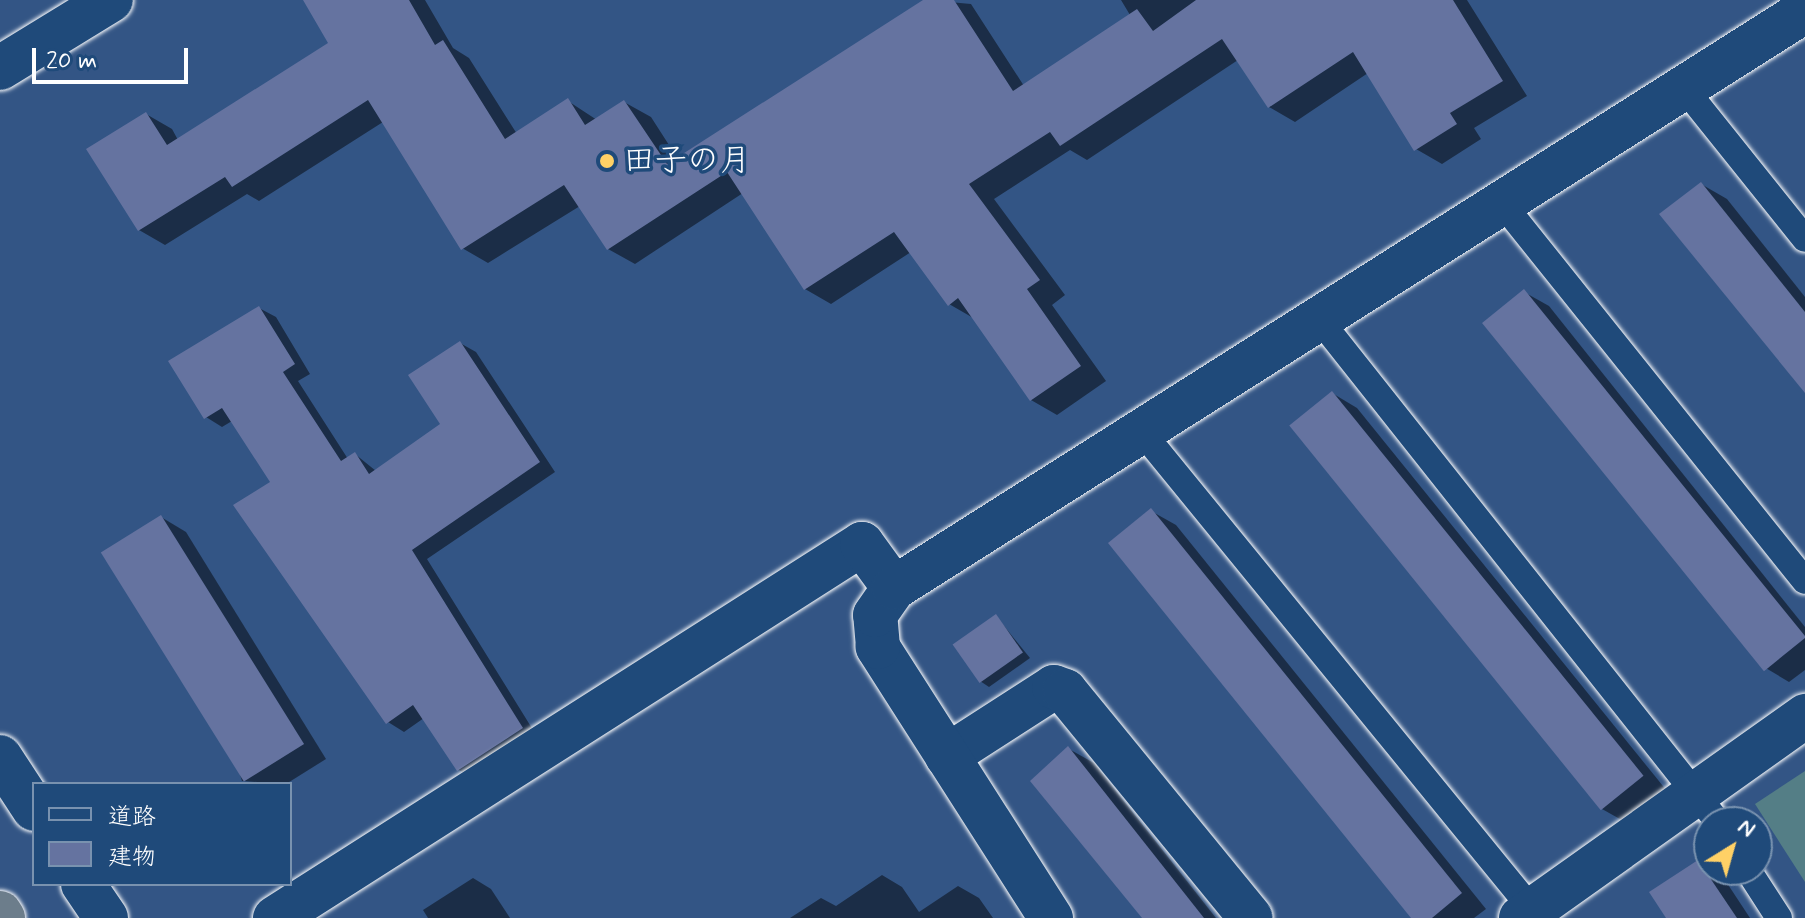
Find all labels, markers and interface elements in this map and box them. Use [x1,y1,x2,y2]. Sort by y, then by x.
scale bar [36,32,192,82]
text: 20 m [46,46,97,77]
place label: 田子の月 [623,142,751,180]
marker: 田子の月 [598,152,616,170]
legend [32,782,292,886]
text: 道路 [108,802,156,833]
north arrow [1693,806,1773,886]
text: N [1732,813,1761,844]
text: 建物 [108,842,156,873]

